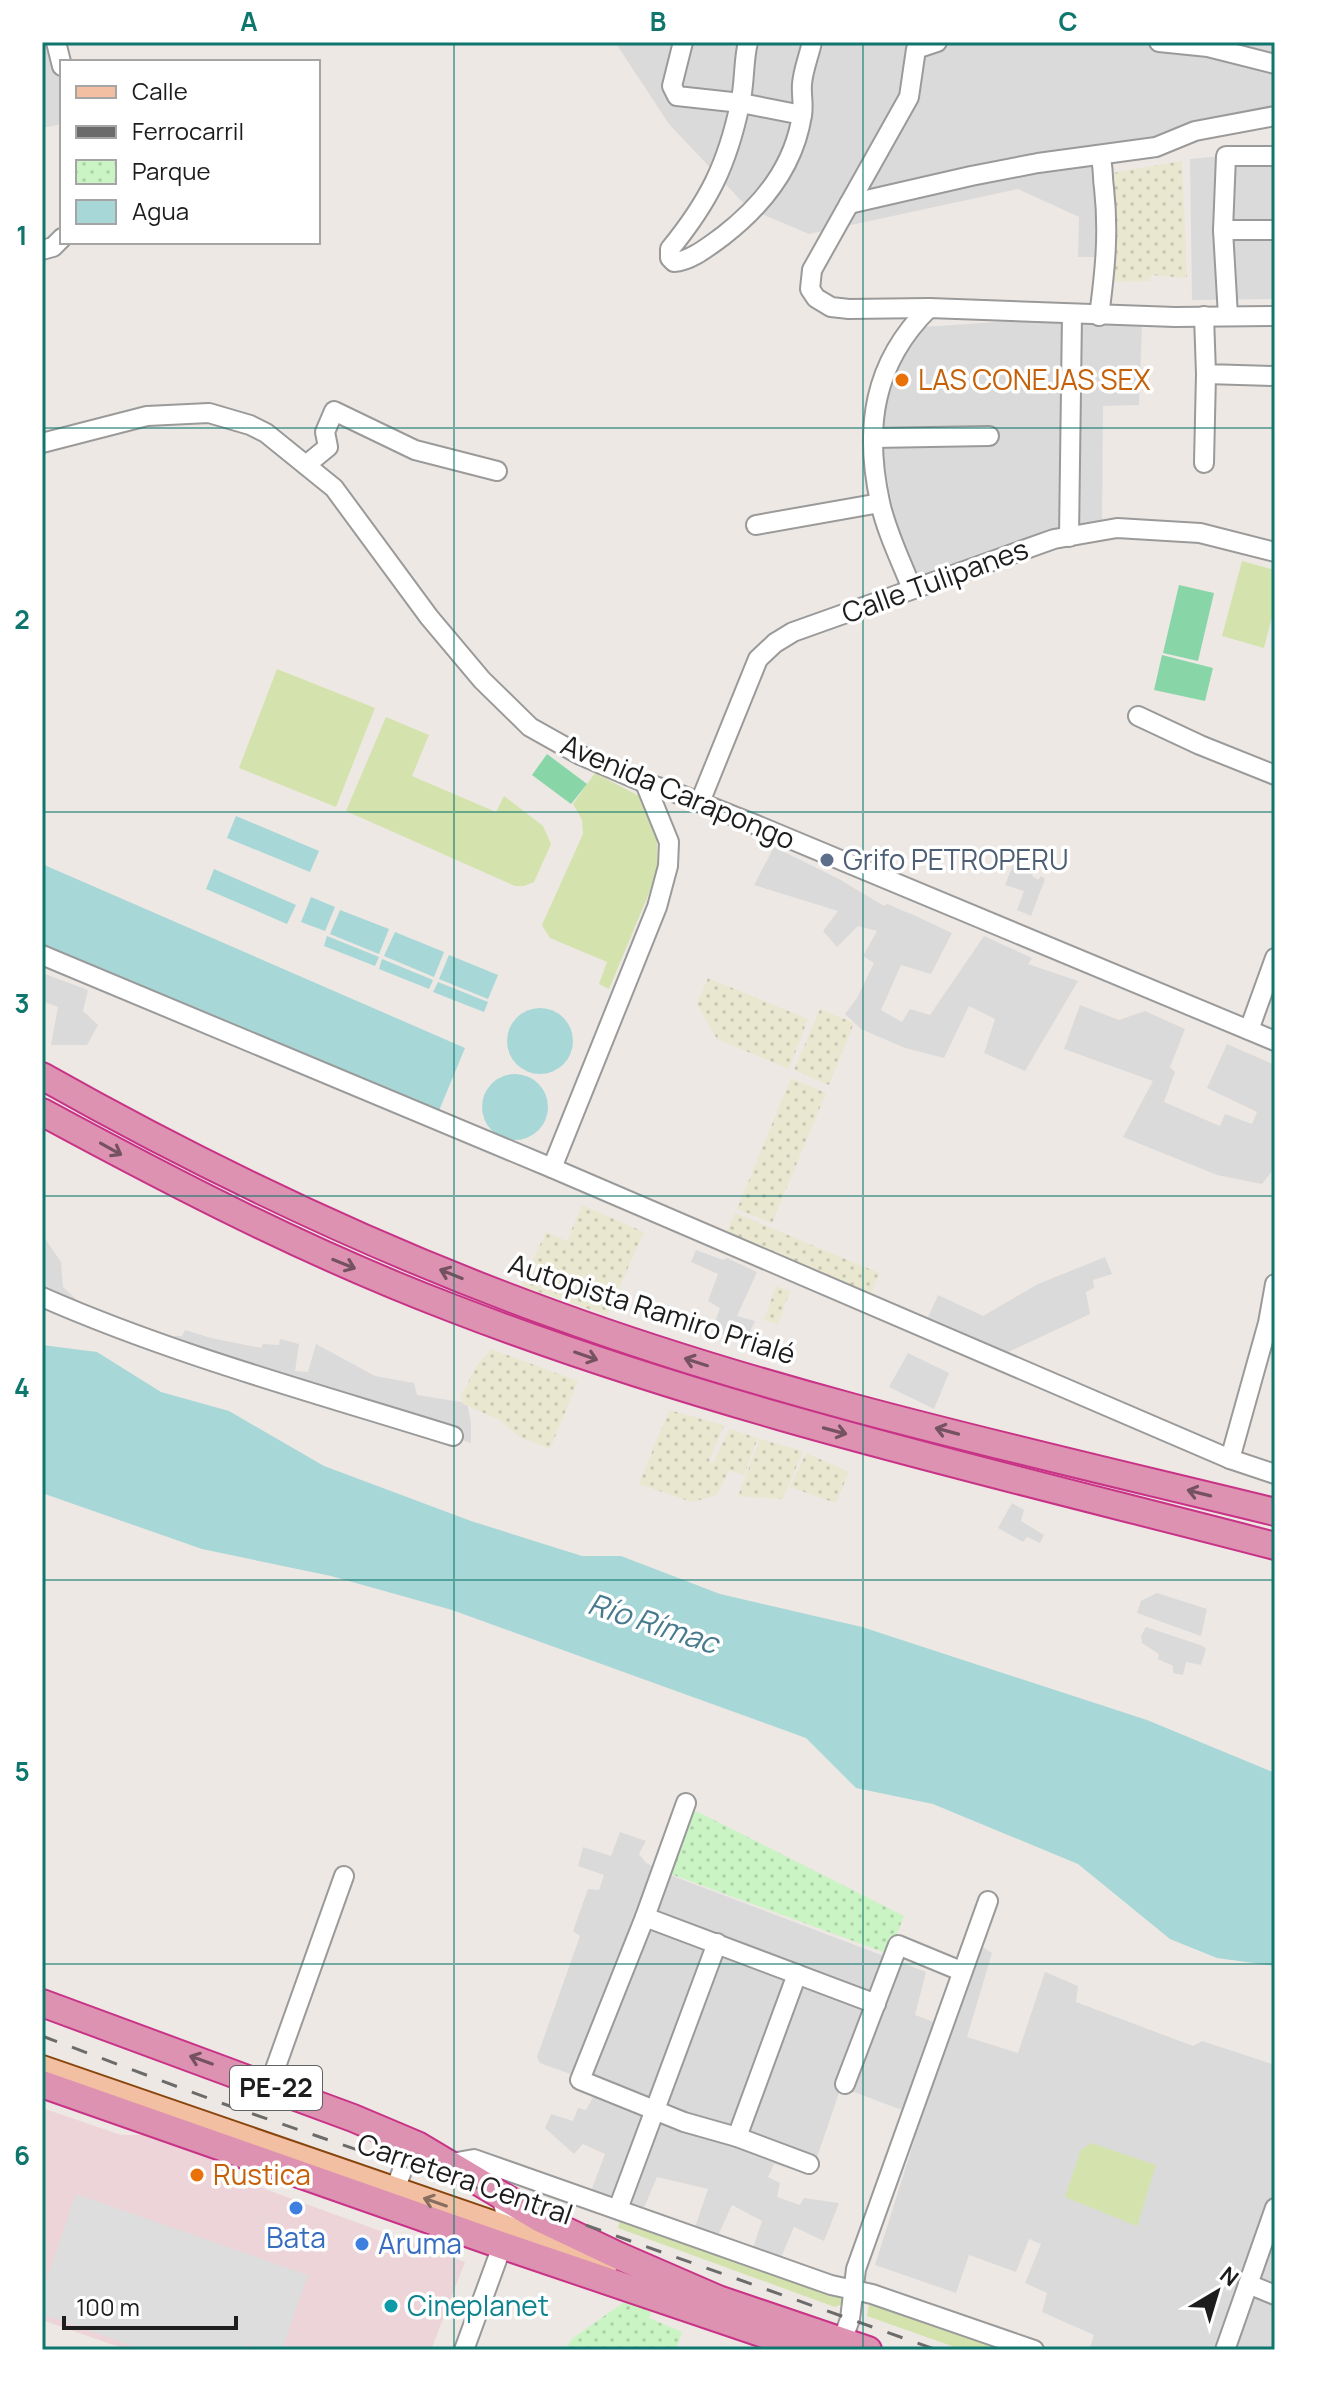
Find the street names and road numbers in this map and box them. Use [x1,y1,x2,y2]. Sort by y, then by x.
street label: Calle Tulipanes [836,529,1033,631]
street label: Avenida Carapongo [556,725,801,858]
street label: Autopista Ramiro Prialé [504,1244,800,1372]
road number: PE-22 [230,2066,322,2110]
street label: Carretera Central [353,2123,578,2233]

